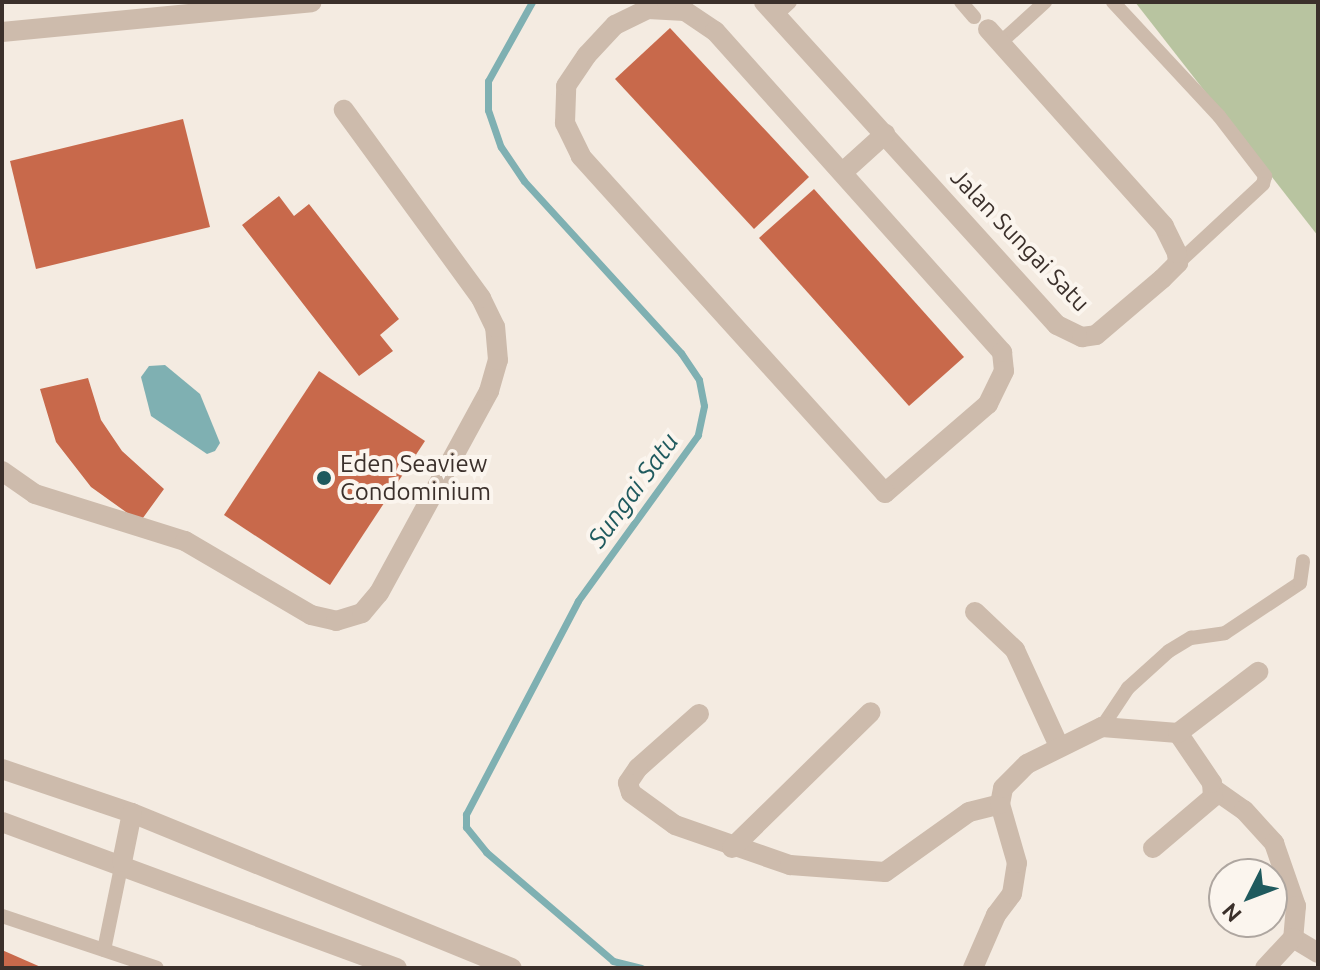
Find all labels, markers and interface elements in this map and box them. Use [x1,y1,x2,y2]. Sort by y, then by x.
street label: Jalan Sungai Satu [945,163,1095,317]
water label: Sungai Satu [581,427,685,553]
place label: Eden Seaview Condominium [340,450,491,506]
marker: Eden Seaview Condominium [315,469,333,487]
north arrow [1208,858,1288,938]
text: N [1217,899,1246,928]

